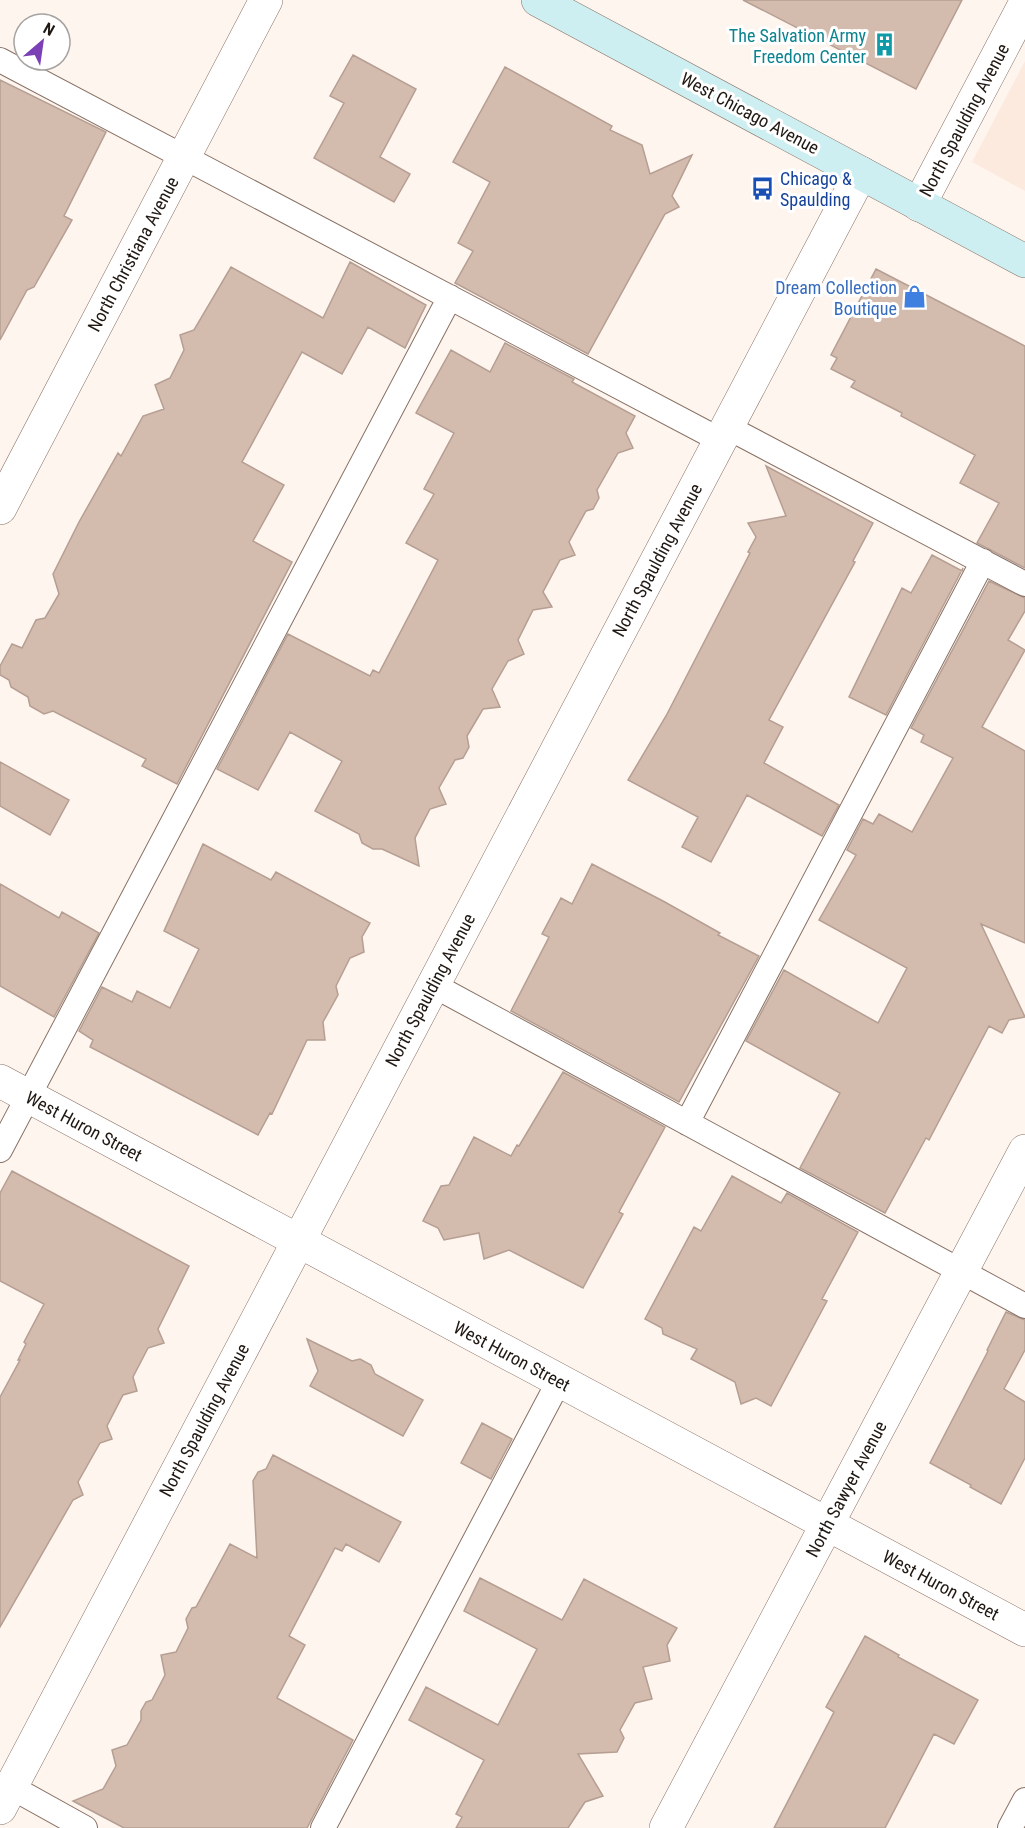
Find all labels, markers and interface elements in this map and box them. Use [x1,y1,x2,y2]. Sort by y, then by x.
north arrow [12,12,72,72]
text: N [40,19,58,40]
place label: The Salvation Army Freedom Center [729,25,867,67]
building icon: The Salvation Army Freedom Center [871,32,897,58]
street label: North Spaulding Avenue [915,40,1013,200]
street label: West Chicago Avenue [677,68,823,158]
place label: Chicago & Spaulding [780,168,852,210]
street label: North Christiana Avenue [83,173,183,335]
bus stop icon: Chicago & Spaulding [749,175,775,201]
place label: Dream Collection Boutique [775,277,897,319]
shop icon: Dream Collection Boutique [902,284,928,310]
street label: North Spaulding Avenue [608,480,706,640]
street label: North Spaulding Avenue [381,910,479,1070]
street label: West Huron Street [22,1086,146,1166]
street label: West Huron Street [450,1316,574,1396]
street label: North Spaulding Avenue [155,1340,253,1500]
street label: North Sawyer Avenue [801,1417,891,1561]
street label: West Huron Street [879,1545,1003,1625]

